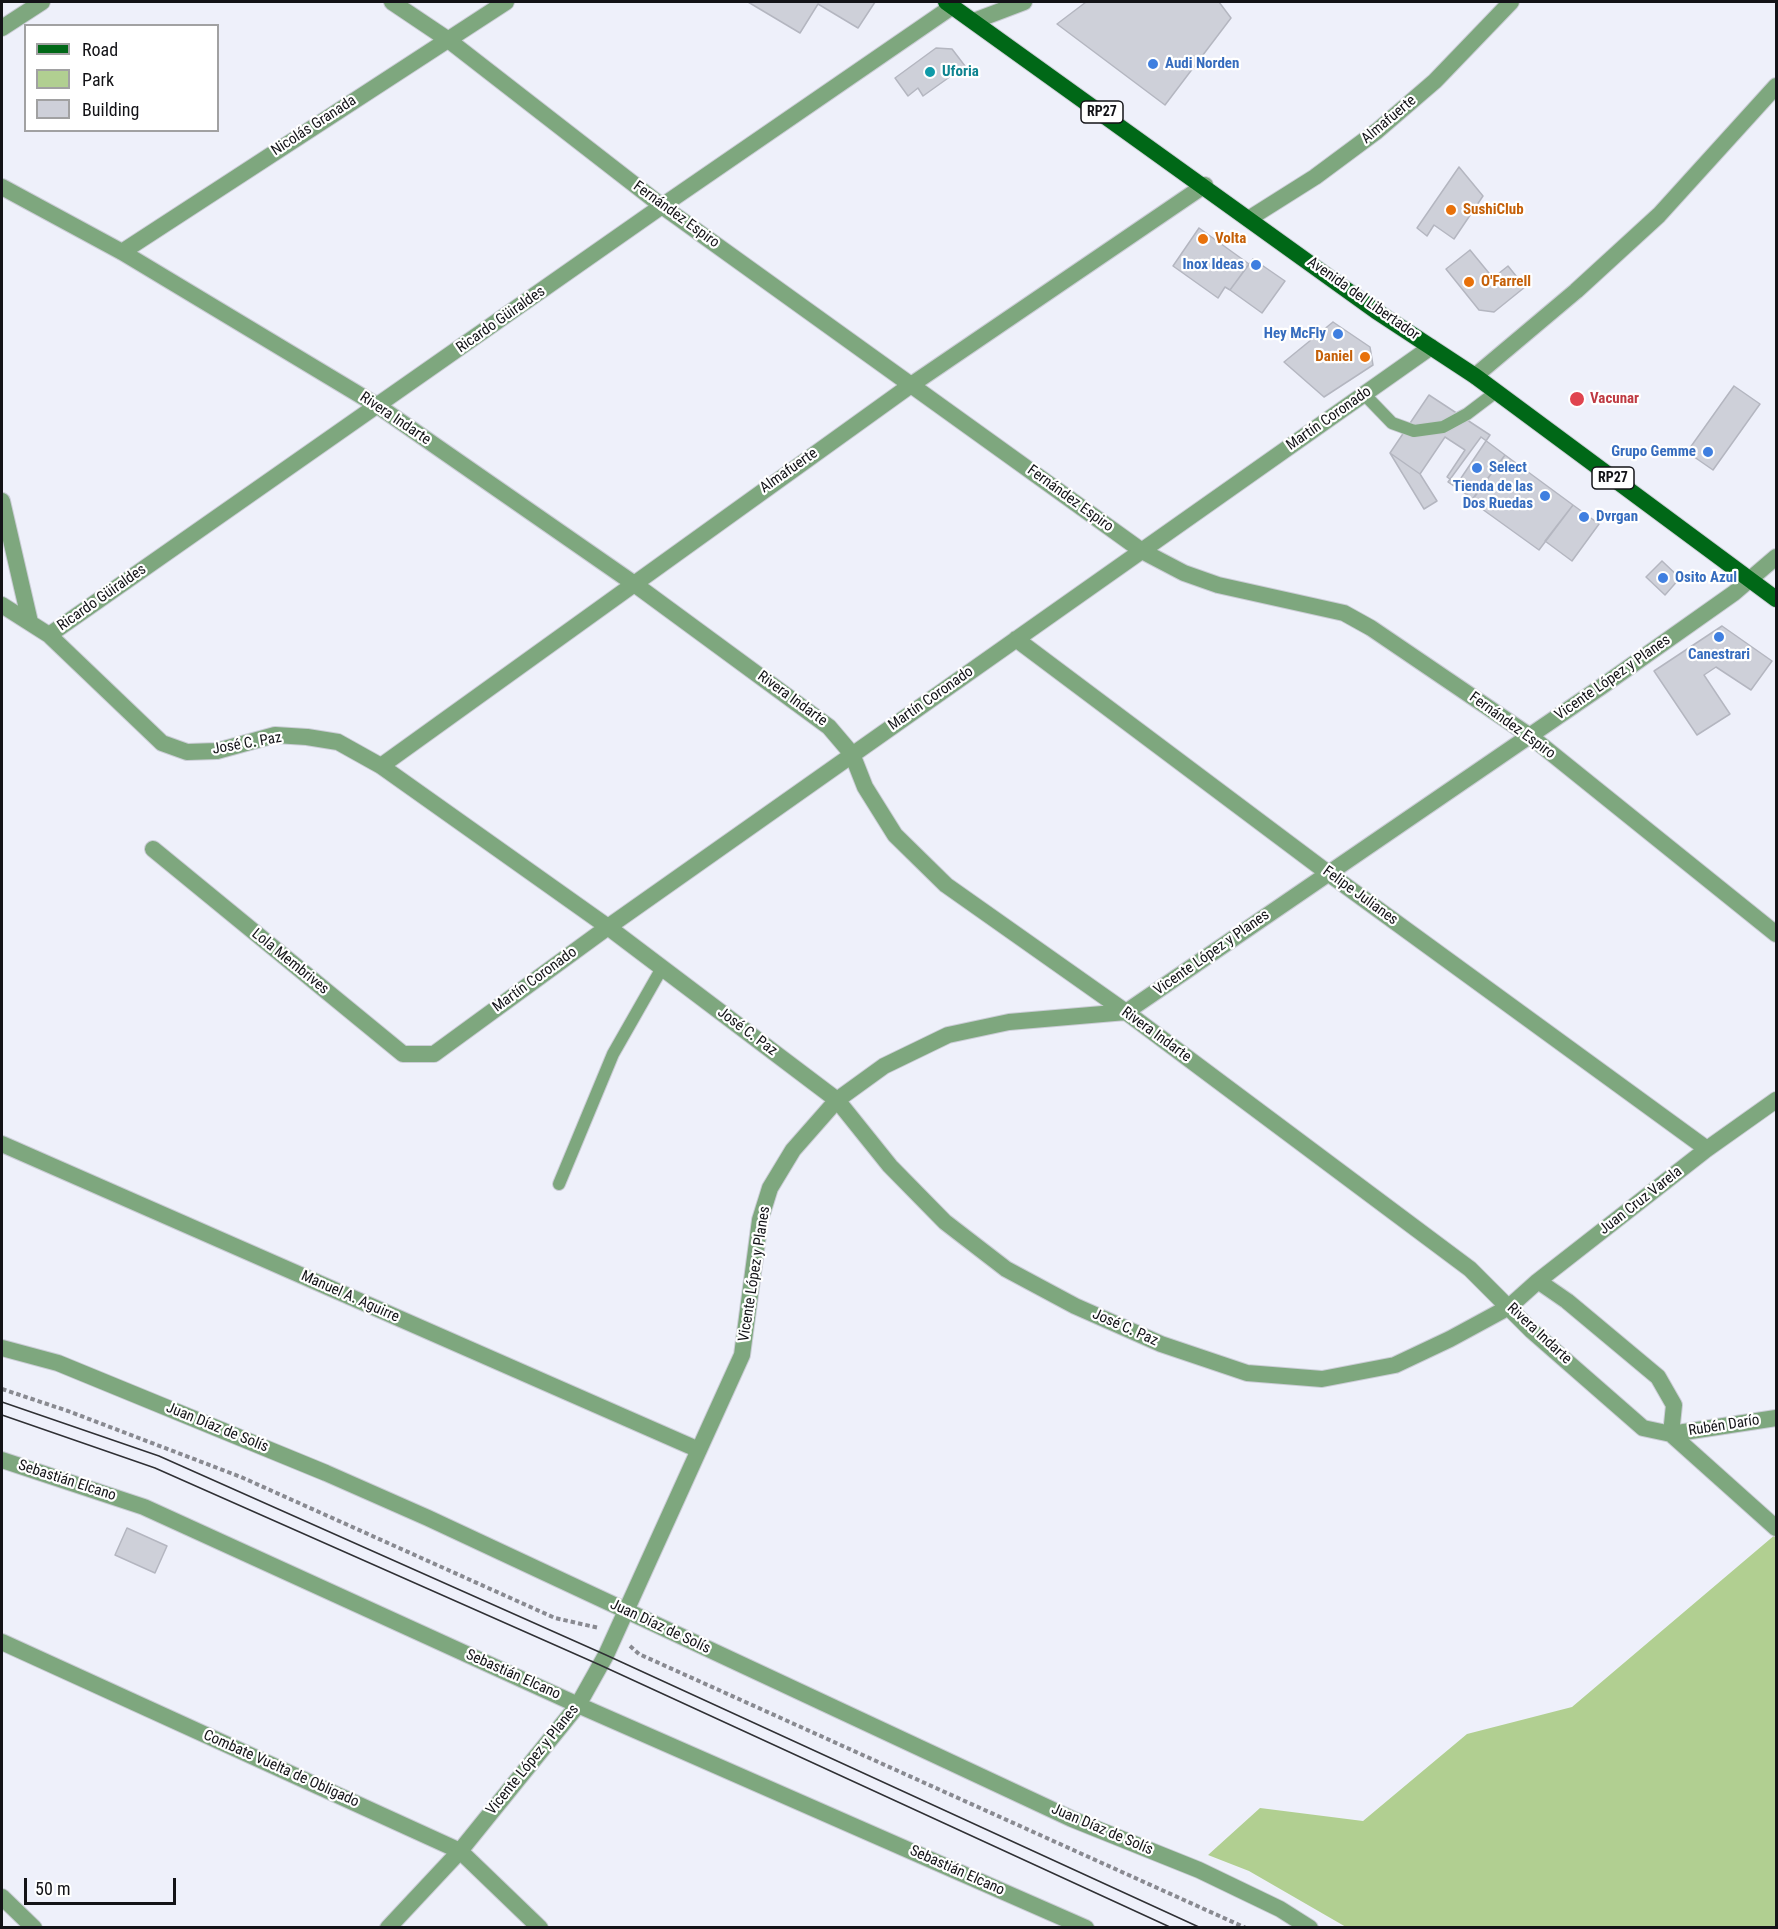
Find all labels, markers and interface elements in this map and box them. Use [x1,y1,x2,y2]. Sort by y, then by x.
legend [24,24,219,132]
text: Road [82,39,118,60]
place label: Audi Norden [1165,55,1239,73]
marker: Audi Norden [1146,57,1160,71]
place label: Uforia [942,63,979,81]
marker: Uforia [923,65,937,79]
text: Park [82,69,114,90]
street label: Nicolás Granada [268,92,360,160]
street label: Almafuerte [1358,92,1420,148]
text: Building [82,99,139,120]
road number: RP27 [1081,101,1123,123]
street label: Fernández Espiro [629,178,723,252]
place label: SushiClub [1463,201,1524,219]
marker: SushiClub [1444,203,1458,217]
place label: Volta [1215,230,1246,248]
marker: Volta [1196,232,1210,246]
street label: Avenida del Libertador [1303,254,1423,344]
place label: Inox Ideas [1182,256,1244,274]
marker: Inox Ideas [1249,258,1263,272]
place label: O'Farrell [1481,273,1531,291]
marker: O'Farrell [1462,275,1476,289]
street label: Ricardo Güiraldes [453,283,549,357]
place label: Hey McFly [1264,325,1326,343]
marker: Hey McFly [1331,327,1345,341]
place label: Daniel [1315,348,1353,366]
marker: Daniel [1358,350,1372,364]
street label: Martín Coronado [1283,383,1375,455]
street label: Rivera Indarte [356,389,434,449]
marker: Vacunar [1568,390,1586,408]
place label: Vacunar [1590,390,1639,408]
place label: Grupo Gemme [1611,443,1696,461]
street label: Almafuerte [757,445,821,497]
marker: Grupo Gemme [1701,445,1715,459]
place label: Select [1489,459,1527,477]
marker: Select [1470,461,1484,475]
street label: Fernández Espiro [1023,462,1117,536]
road number: RP27 [1592,467,1634,489]
place label: Tienda de las Dos Ruedas [1453,478,1533,513]
marker: Tienda de las Dos Ruedas [1538,489,1552,503]
place label: Dvrgan [1596,508,1638,526]
marker: Dvrgan [1577,510,1591,524]
street label: Ricardo Güiraldes [54,561,150,635]
place label: Osito Azul [1675,569,1737,587]
marker: Osito Azul [1656,571,1670,585]
marker: Canestrari [1712,630,1726,644]
street label: Vicente López y Planes [1552,631,1674,725]
place label: Canestrari [1688,646,1750,664]
street label: Martín Coronado [885,663,977,735]
street label: Rivera Indarte [754,668,830,730]
street label: Fernández Espiro [1465,689,1559,763]
street label: José C. Paz [211,729,283,759]
street label: Felipe Julianes [1319,863,1401,929]
street label: Vicente López y Planes [1151,906,1273,1000]
street label: Lola Membrives [248,925,332,999]
street label: Martín Coronado [489,943,581,1017]
street label: José C. Paz [714,1004,780,1060]
street label: Rivera Indarte [1118,1004,1194,1066]
street label: Juan Cruz Varela [1596,1163,1686,1239]
street label: Vicente López y Planes [735,1205,775,1343]
street label: Manuel A. Aguirre [298,1267,402,1327]
street label: Rivera Indarte [1503,1300,1575,1368]
street label: José C. Paz [1089,1306,1161,1350]
street label: Juan Díaz de Solís [163,1399,271,1457]
street label: Rubén Darío [1687,1412,1761,1440]
street label: Sebastián Elcano [16,1457,118,1505]
street label: Juan Díaz de Solís [607,1596,713,1658]
street label: Sebastián Elcano [463,1646,563,1704]
street label: Vicente López y Planes [483,1701,583,1819]
street label: Combate Vuelta de Obligado [200,1726,362,1812]
street label: Juan Díaz de Solís [1048,1800,1156,1860]
street label: Sebastián Elcano [907,1842,1007,1900]
scale bar [27,1866,178,1904]
text: 50 m [35,1878,70,1899]

